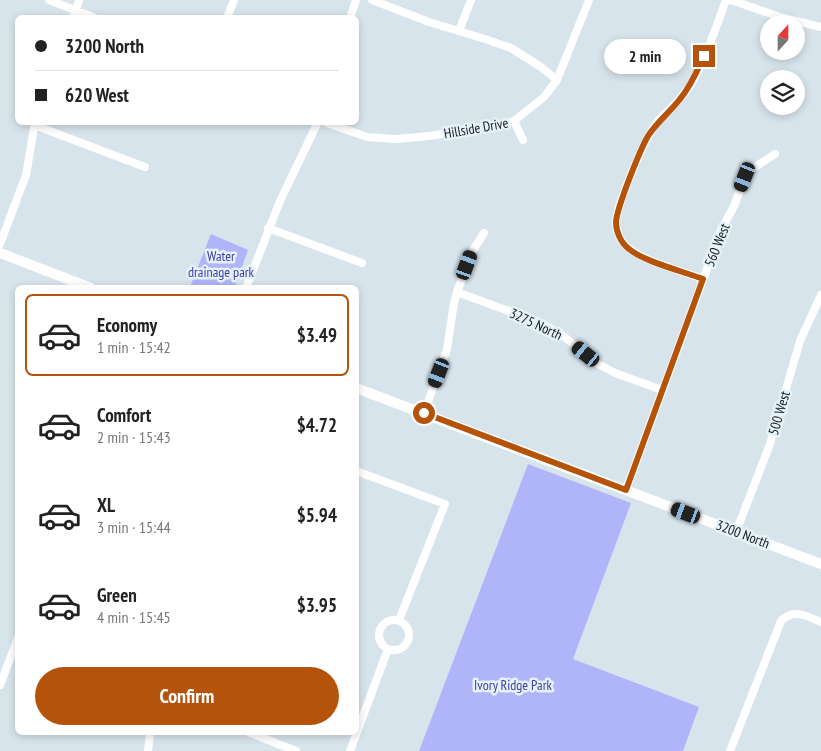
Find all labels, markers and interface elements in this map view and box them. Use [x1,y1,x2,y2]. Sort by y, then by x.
north arrow [760,15,805,60]
map controls [760,15,805,115]
text: 3200 North [65,34,144,58]
callout: 2 min [604,38,686,74]
route end [693,45,715,67]
text: 2 min [629,46,661,66]
button: layers [760,70,805,115]
text: 620 West [65,83,129,107]
street label: Hillside Drive [442,113,510,143]
car [732,160,757,194]
street label: 560 West [700,221,734,269]
park label: Water drainage park [188,247,255,281]
car [454,248,479,282]
street label: 3275 North [507,304,565,344]
icon: car [37,313,82,358]
text: Economy [97,313,157,337]
text: $3.49 [297,323,337,347]
text: 1 min · 15:42 [97,337,171,357]
car [569,339,602,369]
car [426,356,451,390]
street label: 500 West [764,389,794,437]
route start [413,402,435,424]
icon: car [37,403,82,448]
text: Comfort [97,403,151,427]
text: $4.72 [297,413,337,437]
text: 2 min · 15:43 [97,427,171,447]
icon: car [37,493,82,538]
text: XL [97,493,115,517]
car [669,501,702,525]
text: $5.94 [297,503,337,527]
street label: 3200 North [714,516,772,552]
text: 3 min · 15:44 [97,517,171,537]
icon: car [37,583,82,628]
text: Green [97,583,137,607]
text: $3.95 [297,593,337,617]
text: 4 min · 15:45 [97,607,171,627]
button: Confirm [35,667,339,725]
park label: Ivory Ridge Park [474,676,552,694]

